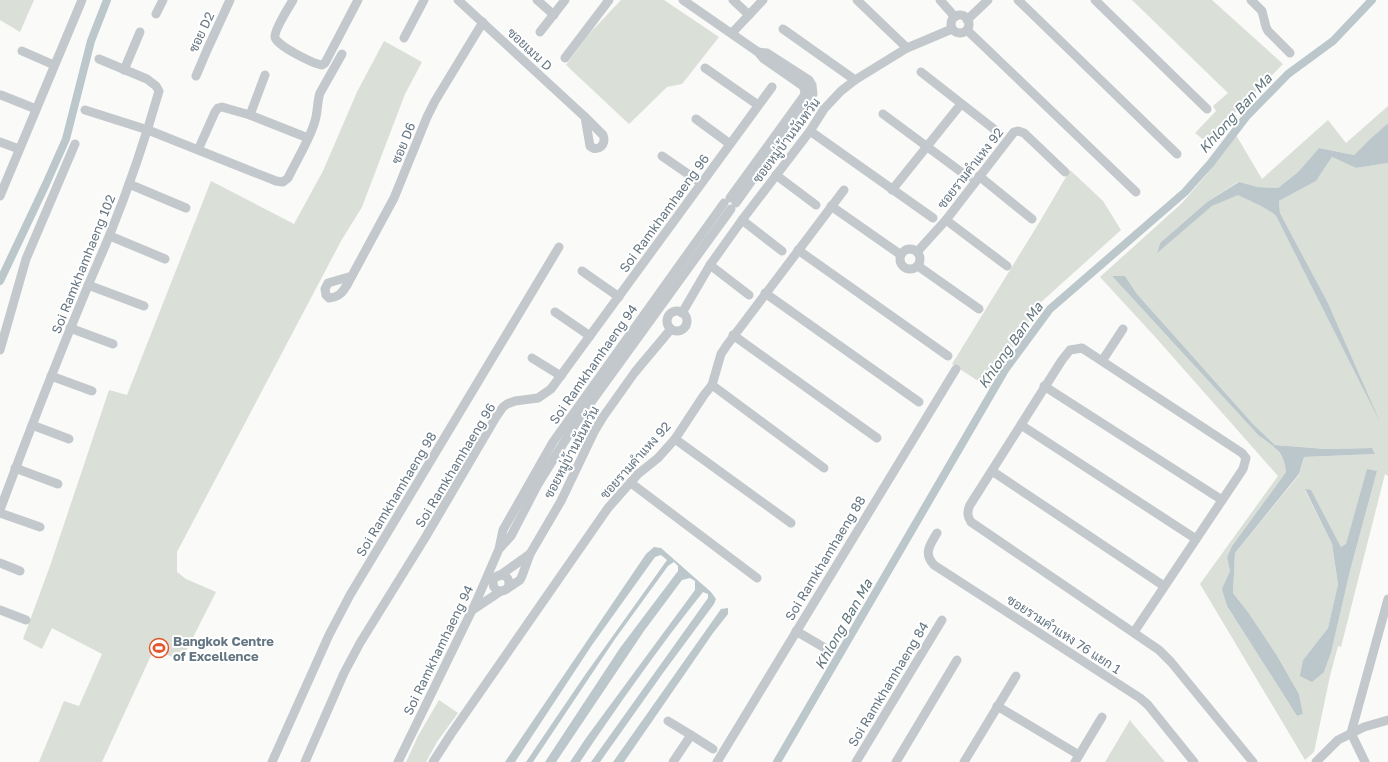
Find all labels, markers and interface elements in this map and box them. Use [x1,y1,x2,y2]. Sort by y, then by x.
street label: ซอย D2 [185,9,217,55]
street label: ซอยเมน D [504,24,556,74]
water label: Khlong Ban Ma [1195,69,1276,156]
street label: ซอยหมู่บ้านนันทวัน [748,94,825,187]
street label: ซอย D6 [387,120,419,166]
street label: ซอยรามคําแหง 92 [933,124,1007,212]
street label: Soi Ramkhamhaeng 96 [616,151,712,275]
street label: Soi Ramkhamhaeng 102 [48,192,118,336]
water label: Khlong Ban Ma [974,298,1047,391]
street label: Soi Ramkhamhaeng 94 [546,301,640,427]
street label: Soi Ramkhamhaeng 96 [411,400,499,530]
street label: ซอยหมู่บ้านนันทวัน [539,403,604,502]
street label: ซอยรามคําแหง 92 [596,418,674,502]
street label: Soi Ramkhamhaeng 98 [352,429,440,559]
street label: Soi Ramkhamhaeng 88 [781,493,869,623]
water label: Khlong Ban Ma [810,575,876,672]
street label: Soi Ramkhamhaeng 94 [400,582,476,718]
street label: ซอยรามคำแหง 76 แยก 1 [1004,591,1124,677]
street label: Soi Ramkhamhaeng 84 [844,619,932,749]
place label: Bangkok Centre of Excellence [173,633,274,664]
sports icon: Bangkok Centre of Excellence [148,637,170,659]

